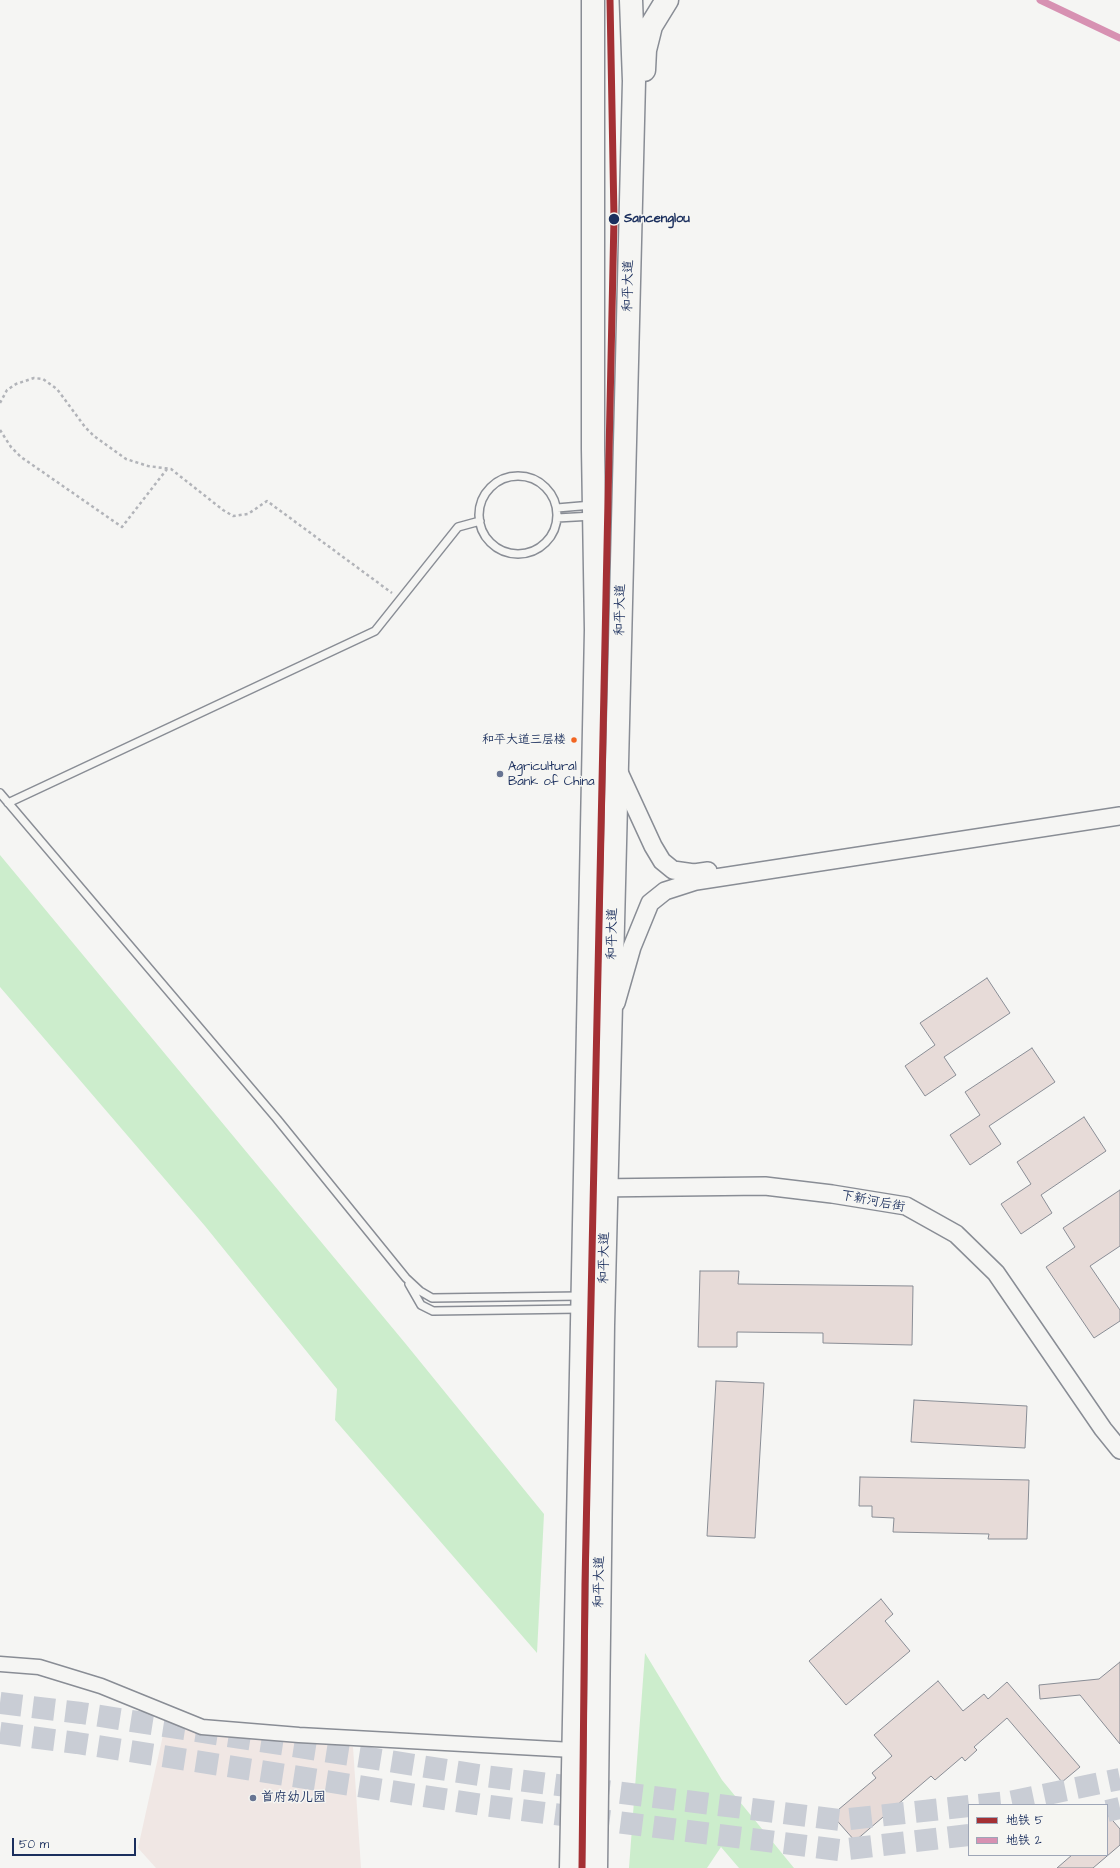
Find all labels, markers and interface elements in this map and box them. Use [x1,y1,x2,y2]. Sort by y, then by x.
place label: Sancenglou [624,211,690,227]
marker: Sancenglou [607,212,621,226]
street label: 和平大道 [621,260,637,312]
street label: 和平大道 [613,584,629,636]
place label: 和平大道三层楼 [482,733,566,747]
marker: 和平大道三层楼 [569,735,579,745]
place label: Agricultural Bank of China [508,759,595,790]
marker: Agricultural Bank of China [495,769,505,779]
street label: 和平大道 [605,908,621,960]
street label: 下新河后街 [840,1188,906,1216]
street label: 和平大道 [597,1232,613,1284]
street label: 和平大道 [592,1556,608,1608]
place label: 首府幼儿园 [261,1790,326,1806]
marker: 首府幼儿园 [248,1793,258,1803]
legend [968,1804,1108,1856]
text: 地铁 5 [1006,1812,1043,1829]
scale bar [14,1830,138,1856]
text: 地铁 2 [1006,1832,1042,1849]
text: 50 m [19,1836,49,1853]

